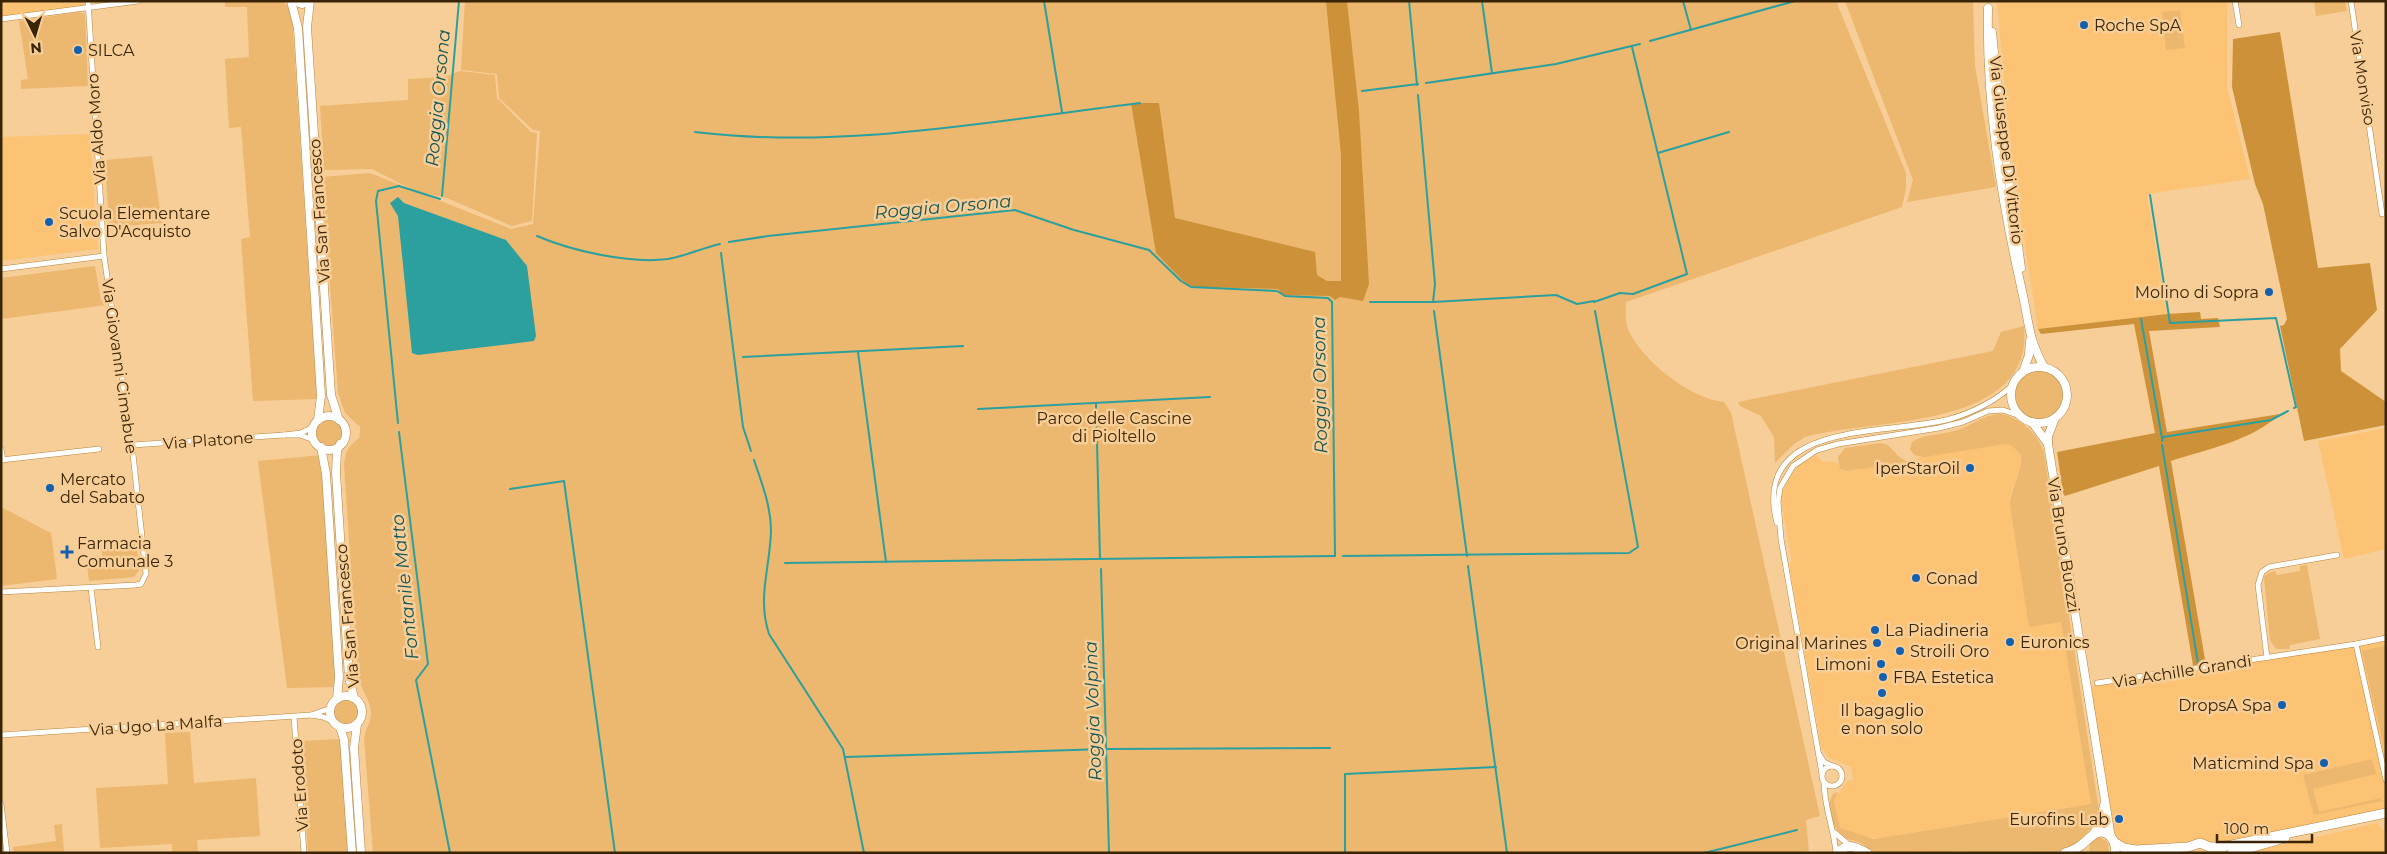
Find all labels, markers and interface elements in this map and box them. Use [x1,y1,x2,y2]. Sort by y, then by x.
north arrow [10,10,60,60]
place label: Roche SpA [2094,16,2182,35]
marker: Roche SpA [2078,19,2090,31]
water label: Roggia Orsona [421,29,455,167]
street label: Via Monviso [2346,29,2379,127]
text: N [30,38,43,57]
place label: SILCA [88,41,135,60]
marker: SILCA [72,44,84,56]
street label: Via Giuseppe Di Vittorio [1986,55,2027,245]
street label: Via Aldo Moro [83,73,110,185]
street label: Via San Francesco [305,138,334,284]
water label: Roggia Orsona [874,190,1012,224]
place label: Scuola Elementare Salvo D'Acquisto [59,204,210,241]
marker: Scuola Elementare Salvo D'Acquisto [43,216,55,228]
street label: Via Giovanni Cimabue [98,277,141,455]
place label: Molino di Sopra [2135,283,2259,302]
marker: Molino di Sopra [2263,286,2275,298]
water label: Roggia Orsona [1308,316,1332,454]
park label: Parco delle Cascine di Pioltello [1036,409,1192,446]
street label: Via Platone [162,428,254,453]
place label: IperStarOil [1875,459,1960,478]
marker: IperStarOil [1964,462,1976,474]
place label: Mercato del Sabato [60,470,145,507]
street label: Via Bruno Buozzi [2043,476,2084,614]
marker: Mercato del Sabato [44,482,56,494]
water label: Fontanile Matto [386,513,424,661]
place label: Farmacia Comunale 3 [77,534,173,571]
street label: Via San Francesco [332,543,363,689]
marker: Farmacia Comunale 3 [61,546,73,558]
place label: Conad [1926,569,1978,588]
marker: Conad [1910,572,1922,584]
place label: La Piadineria [1885,621,1989,640]
marker: La Piadineria [1869,624,1881,636]
place label: Euronics [2020,633,2090,652]
place label: Original Marines [1735,634,1867,653]
marker: Euronics [2004,636,2016,648]
marker: Original Marines [1871,637,1883,649]
water label: Roggia Volpina [1080,641,1106,781]
place label: Stroili Oro [1910,642,1989,661]
marker: Stroili Oro [1894,645,1906,657]
street label: Via Achille Grandi [2111,651,2253,692]
place label: Limoni [1815,655,1871,674]
marker: Limoni [1875,658,1887,670]
place label: FBA Estetica [1893,668,1994,687]
marker: FBA Estetica [1877,671,1889,683]
marker: Il bagaglio e non solo [1876,687,1888,699]
place label: DropsA Spa [2178,696,2272,715]
marker: DropsA Spa [2276,699,2288,711]
place label: Il bagaglio e non solo [1840,701,1924,738]
street label: Via Ugo La Malfa [89,711,223,740]
street label: Via Erodoto [287,738,312,832]
place label: Maticmind Spa [2192,754,2314,773]
marker: Maticmind Spa [2318,757,2330,769]
place label: Eurofins Lab [2009,810,2109,829]
scale bar [2217,812,2312,844]
marker: Eurofins Lab [2113,813,2125,825]
text: 100 m [2224,819,2269,838]

